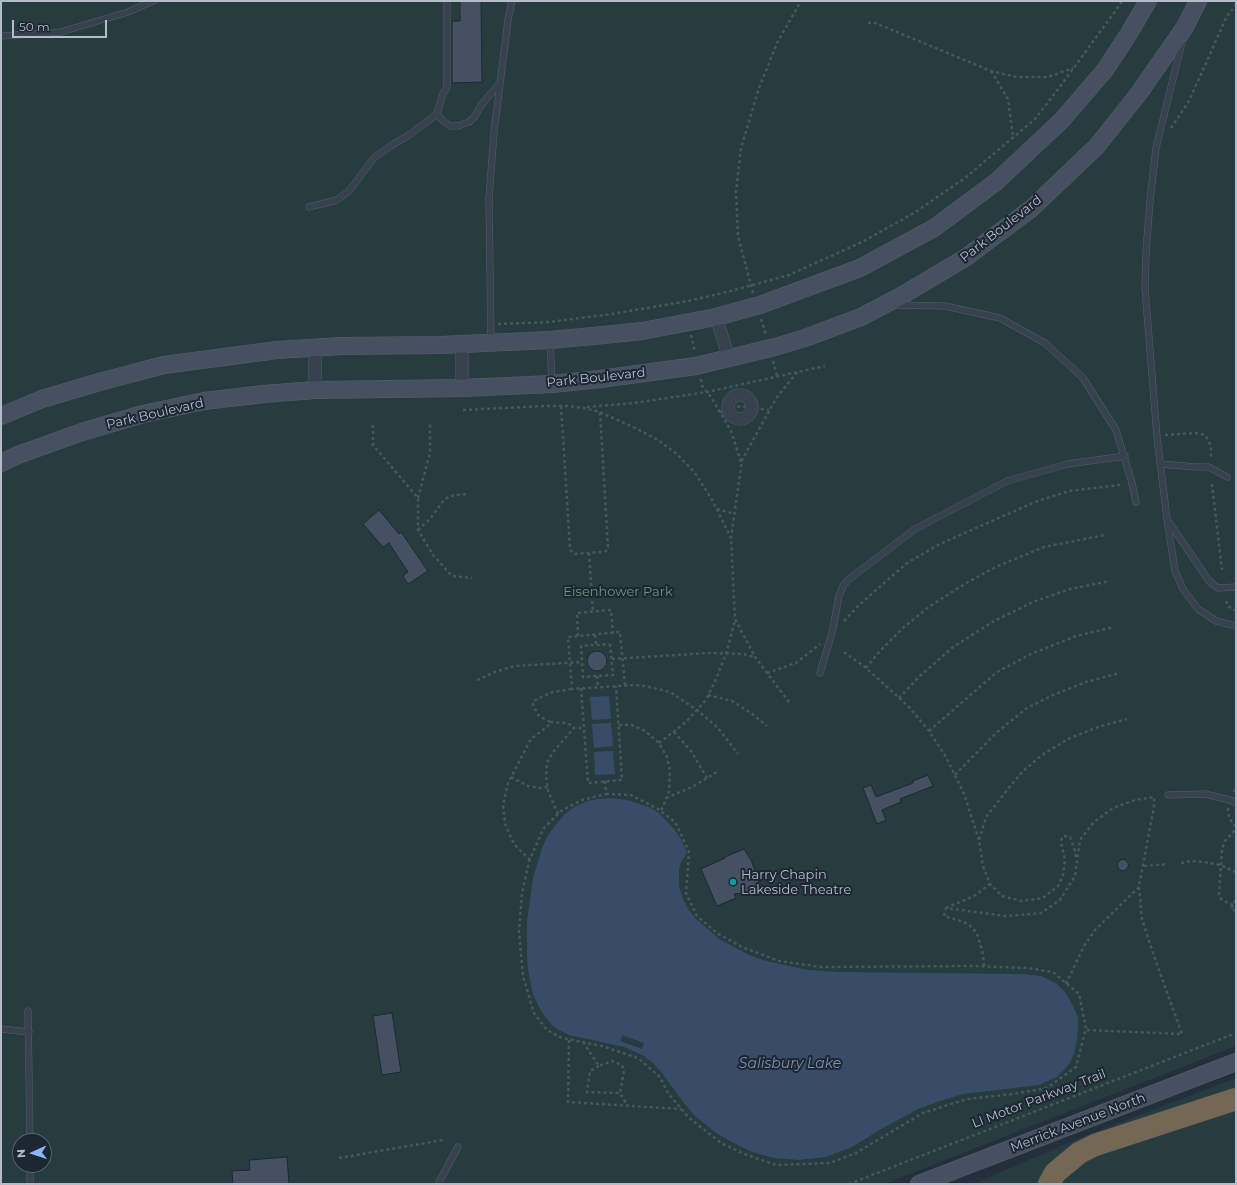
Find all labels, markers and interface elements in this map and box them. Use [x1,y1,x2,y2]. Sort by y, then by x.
scale bar [14,12,109,38]
text: 50 m [19,19,50,34]
street label: Park Boulevard [957,192,1045,266]
street label: Park Boulevard [546,365,646,391]
street label: Park Boulevard [105,395,205,433]
park label: Eisenhower Park [563,584,673,600]
place label: Harry Chapin Lakeside Theatre [741,867,851,898]
marker: Harry Chapin Lakeside Theatre [728,877,738,887]
water label: Salisbury Lake [739,1056,841,1072]
street label: LI Motor Parkway Trail [970,1066,1108,1132]
street label: Merrick Avenue North [1008,1090,1148,1156]
north arrow [12,1133,52,1173]
text: N [14,1149,28,1158]

